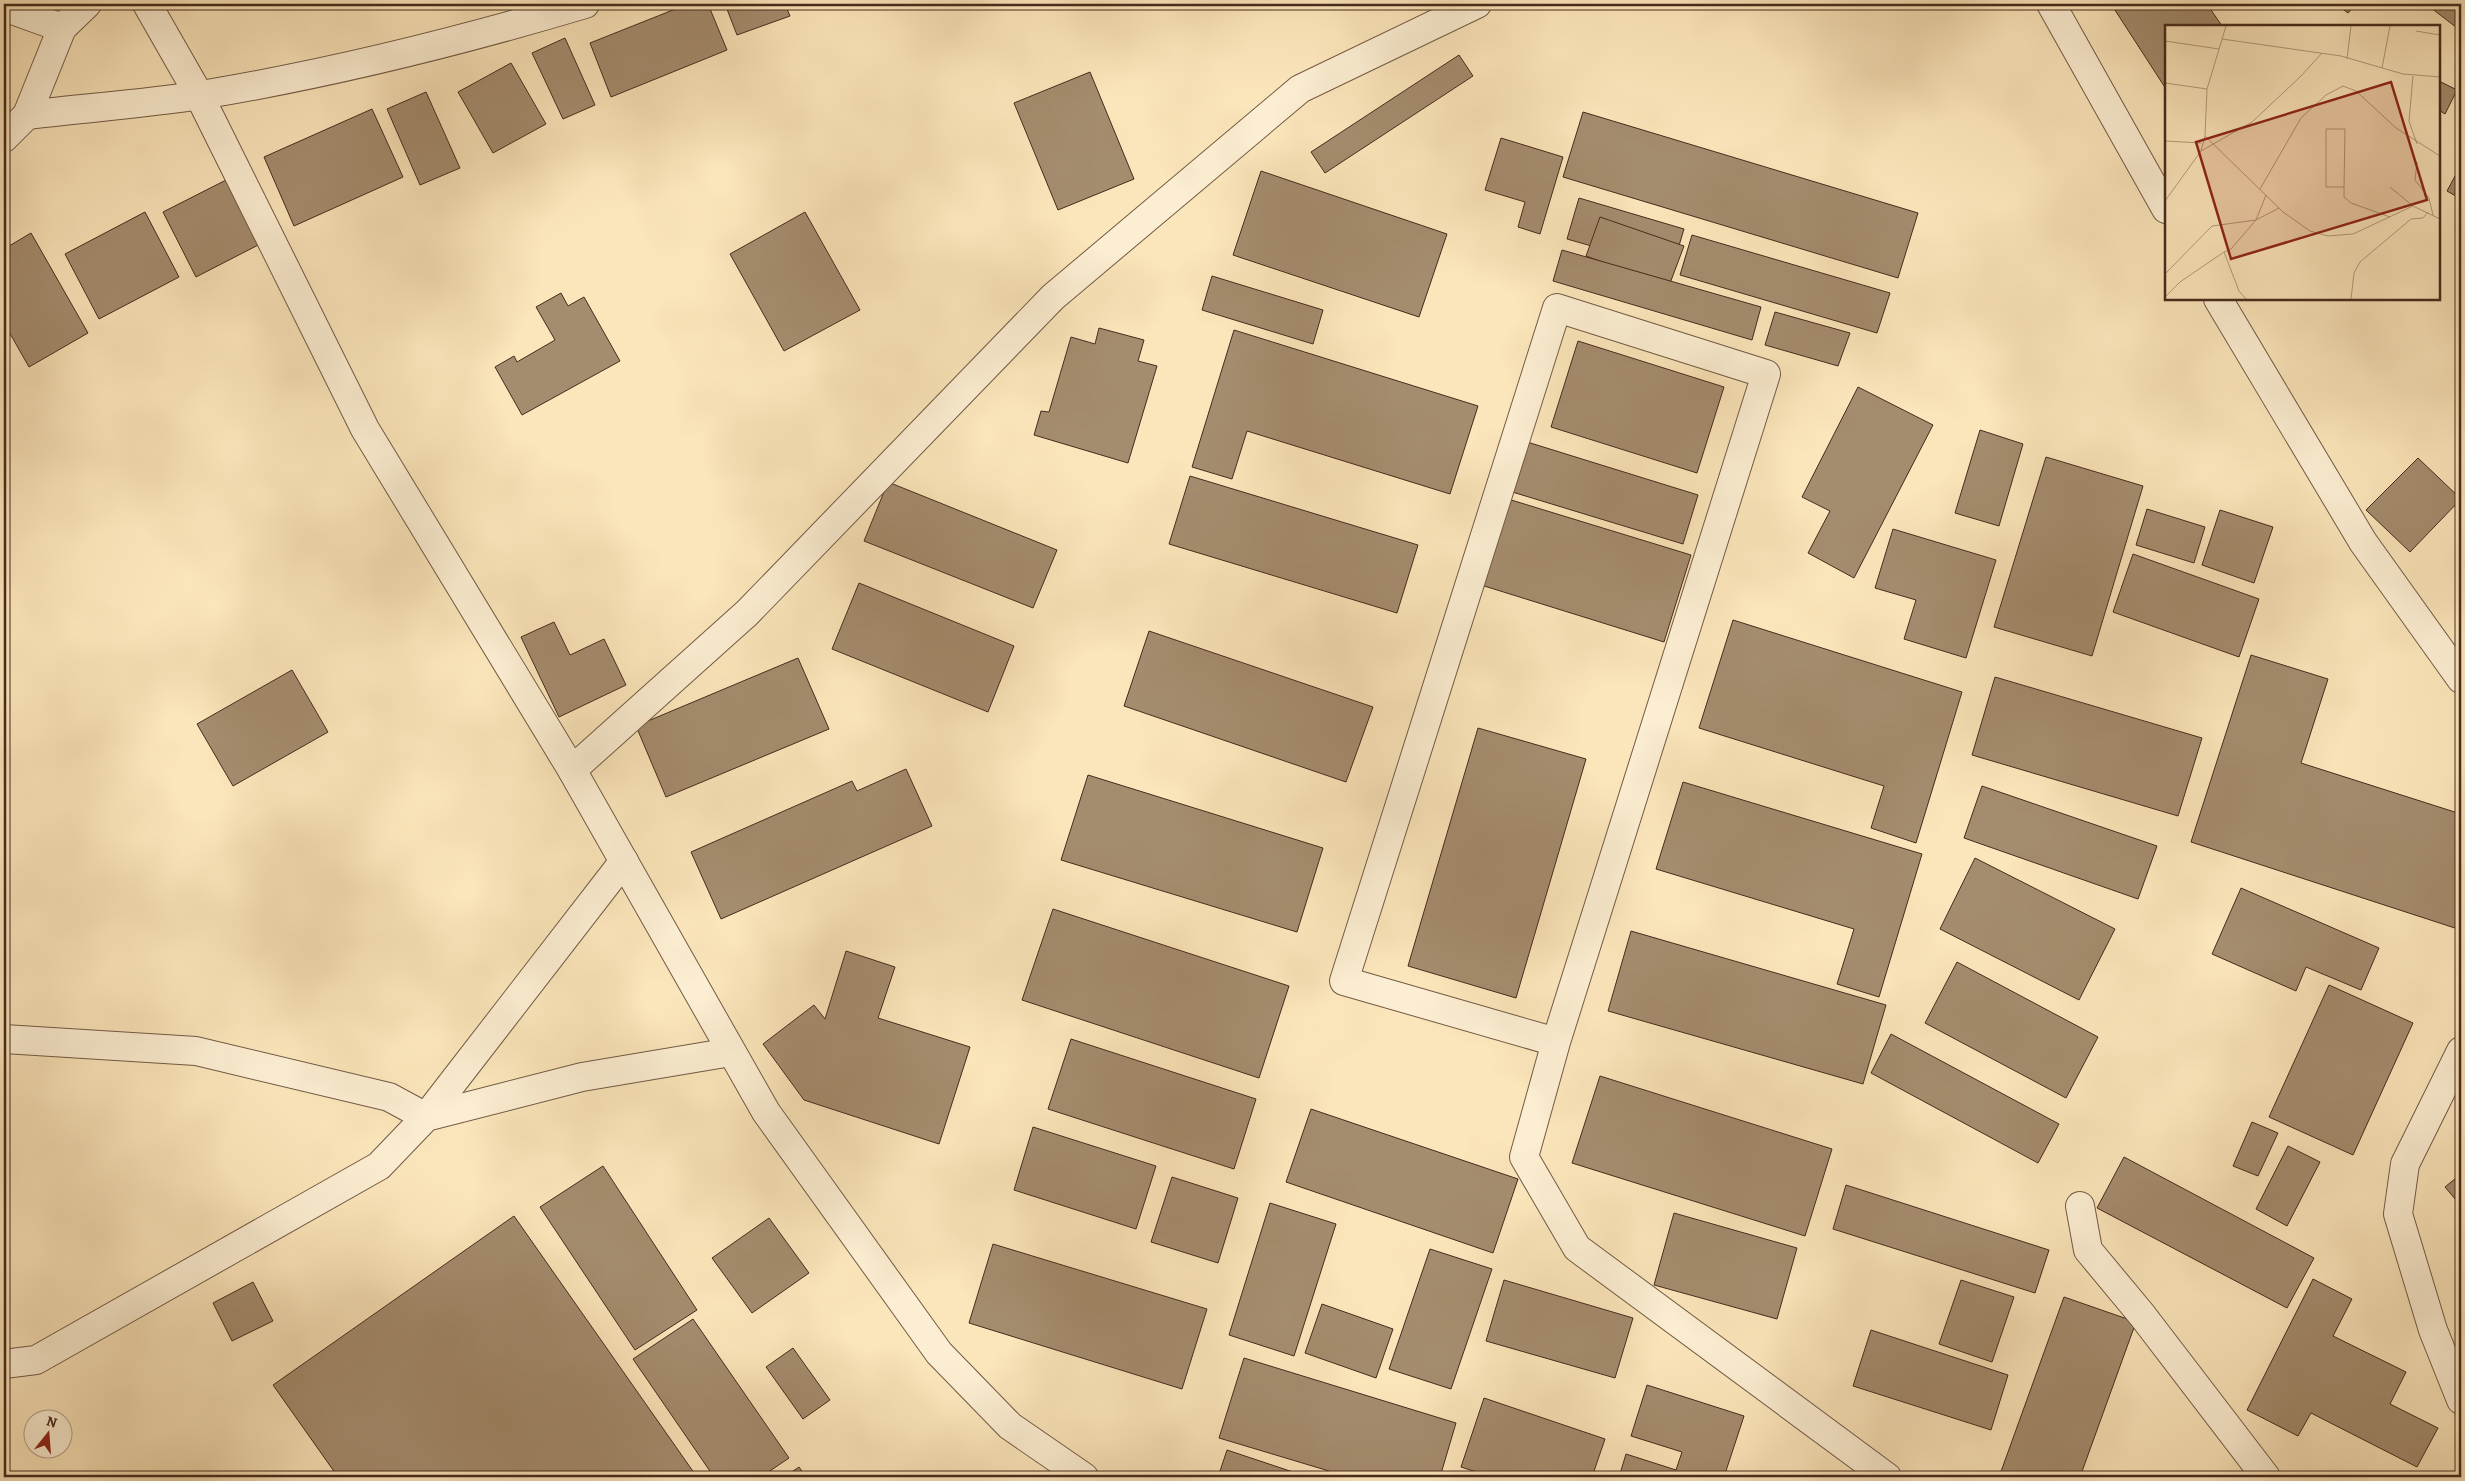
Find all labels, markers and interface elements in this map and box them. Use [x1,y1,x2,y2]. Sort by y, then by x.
inset map [2165,25,2440,300]
north arrow [22,1408,72,1458]
text: N [44,1411,59,1433]

